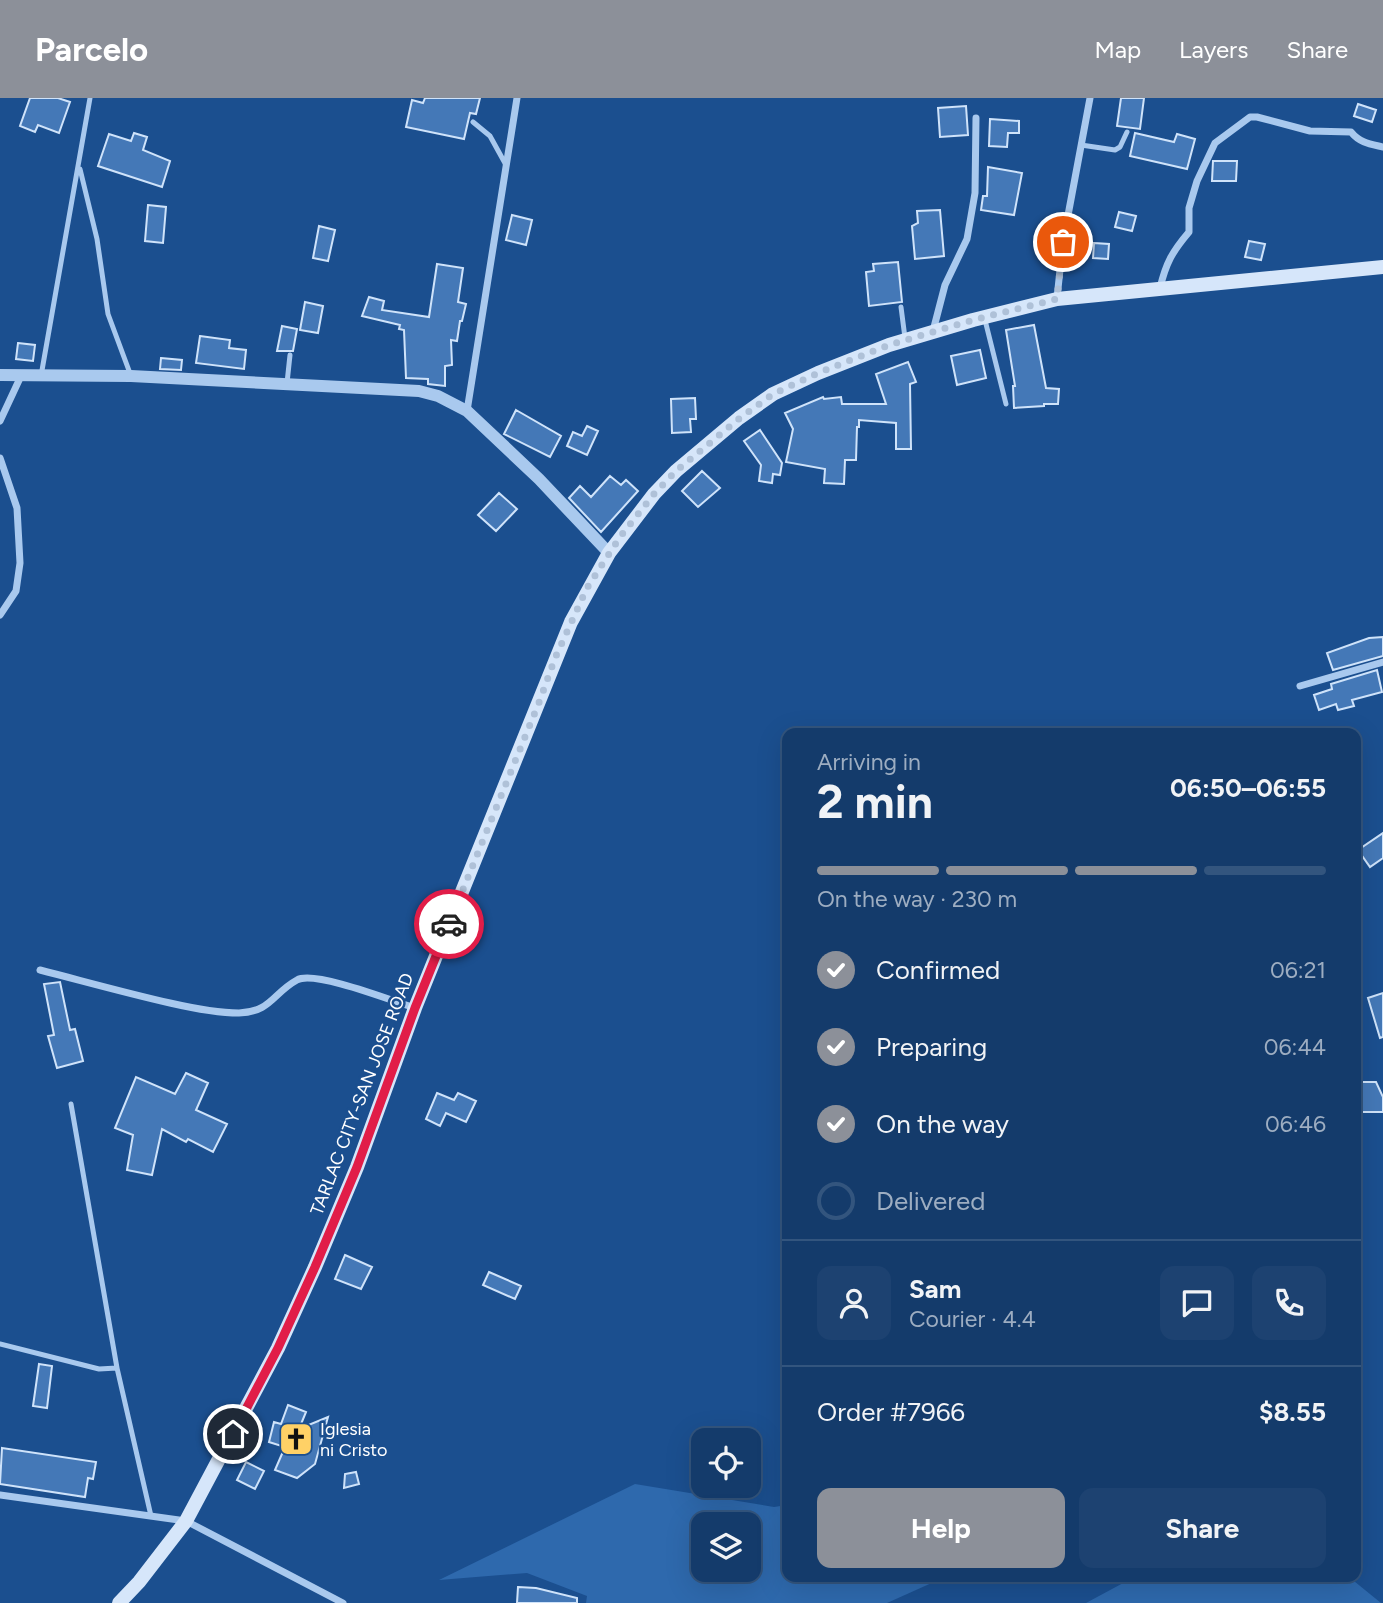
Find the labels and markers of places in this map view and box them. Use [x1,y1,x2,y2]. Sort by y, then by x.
pin [1033,212,1093,272]
pin [203,1404,263,1464]
place label: Iglesia ni Cristo [320,1418,388,1461]
church icon: Iglesia ni Cristo [277,1420,315,1458]

